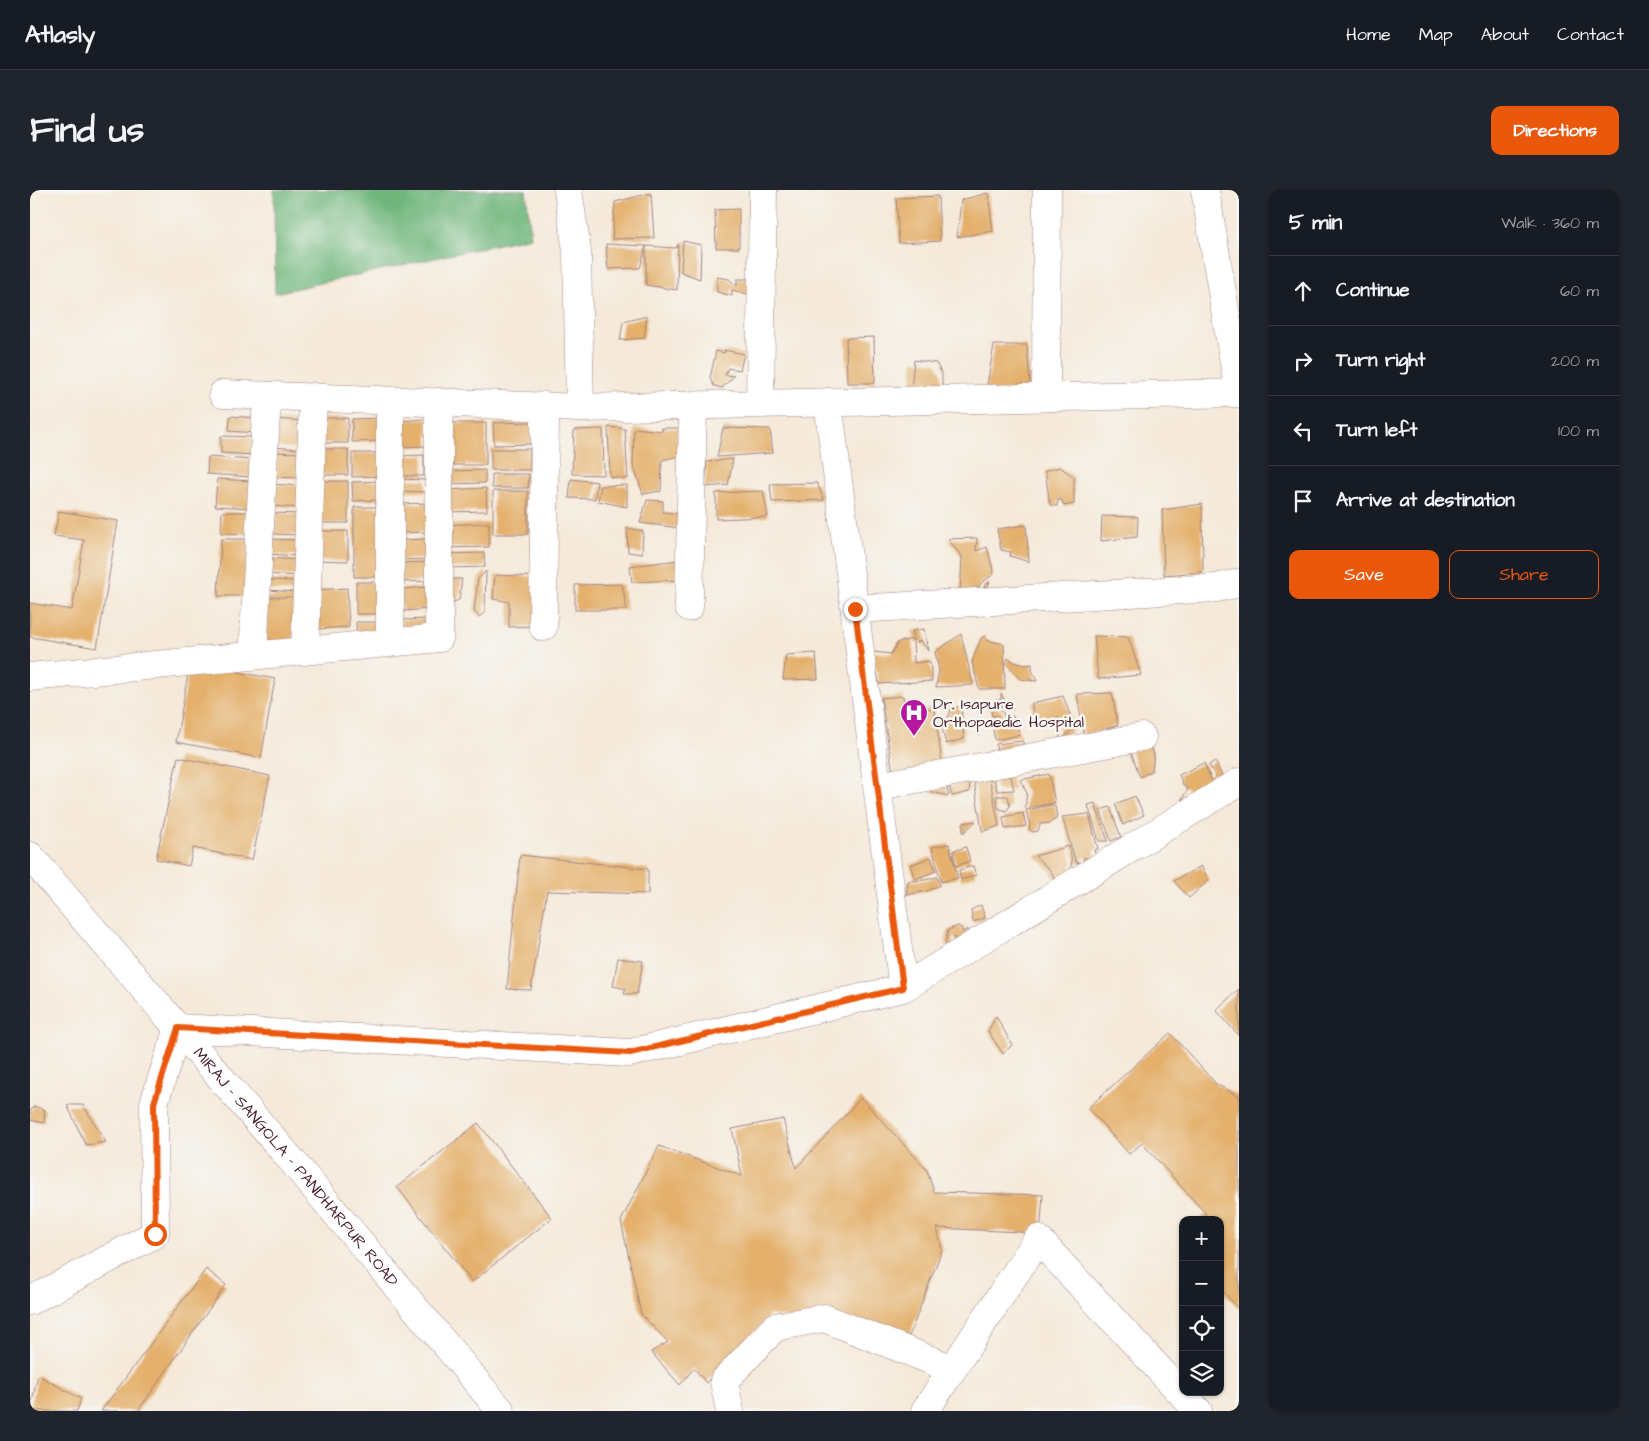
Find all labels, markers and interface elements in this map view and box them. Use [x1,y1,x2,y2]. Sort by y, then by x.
text: Atlasly [25,18,95,52]
text: Home [1346,22,1391,47]
text: Map [1419,22,1453,47]
text: About [1481,22,1529,47]
text: Contact [1557,22,1624,47]
text: Find us [30,106,144,155]
button: Directions [1491,106,1619,155]
text: 5 min [1289,208,1342,237]
text: Walk · 360 m [1501,212,1599,234]
icon: ahead [1289,277,1317,305]
text: Continue [1336,277,1410,304]
text: 60 m [1560,280,1599,302]
icon: right [1289,347,1317,375]
text: Turn right [1336,347,1425,374]
text: 200 m [1551,350,1599,372]
icon: left [1289,417,1317,445]
text: Turn left [1336,417,1417,444]
text: 100 m [1558,420,1599,442]
icon: arrive [1289,487,1317,515]
text: Arrive at destination [1336,487,1515,514]
button: Save [1289,550,1439,599]
button: Share [1449,550,1599,599]
route end [844,598,867,621]
place label: Dr. Isapure Orthopaedic Hospital [933,693,1084,733]
hospital icon: Dr. Isapure Orthopaedic Hospital [899,698,929,737]
street label: MIRAJ - SANGOLA - PANDHARPUR ROAD [188,1043,403,1291]
map controls [1179,1216,1224,1396]
button: + [1179,1216,1224,1261]
route start [144,1223,167,1246]
button: − [1179,1261,1224,1306]
button: locate [1179,1306,1224,1351]
button: layers [1179,1351,1224,1396]

